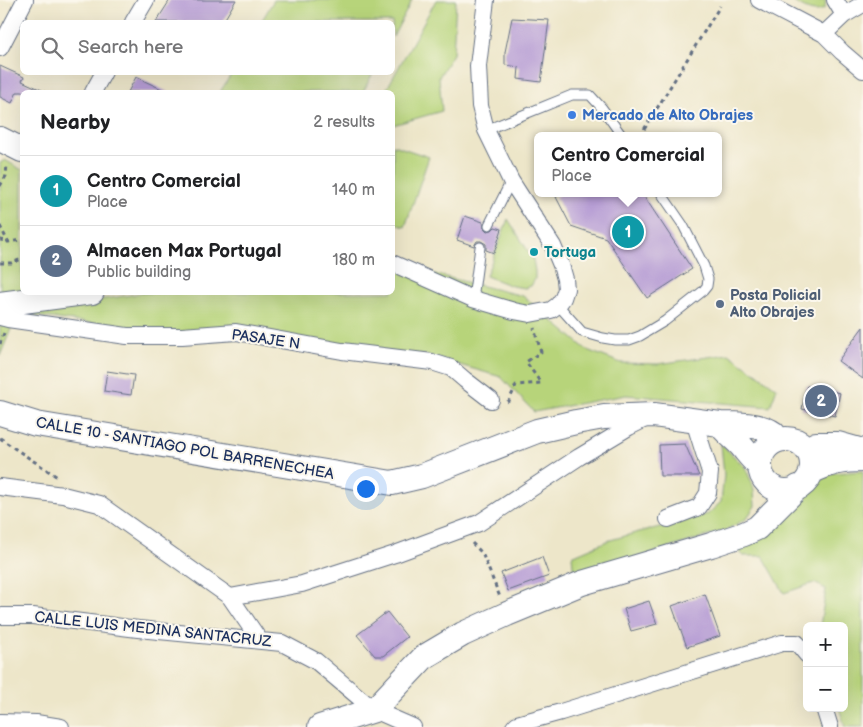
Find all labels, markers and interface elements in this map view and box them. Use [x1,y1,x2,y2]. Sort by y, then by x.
search box [20,20,395,75]
icon: search [38,34,66,62]
text: Search here [78,36,183,59]
place label: Mercado de Alto Obrajes [582,106,753,125]
marker: Mercado de Alto Obrajes [566,109,578,121]
text: Nearby [40,110,110,135]
text: 2 results [313,113,375,132]
popup [534,132,722,197]
text: Centro Comercial [551,144,705,167]
text: Place [551,167,592,186]
text: Centro Comercial [87,170,241,193]
text: 1 [53,181,59,200]
text: 140 m [332,181,375,200]
text: Place [87,193,128,212]
pin: 1 [612,213,644,251]
text: Almacen Max Portugal [87,240,282,263]
place label: Tortuga [544,243,596,262]
marker: Tortuga [528,246,540,258]
text: 2 [51,251,61,270]
text: 180 m [333,251,375,270]
text: Public building [87,263,191,282]
place label: Posta Policial Alto Obrajes [729,286,821,322]
marker: Posta Policial Alto Obrajes [714,298,726,310]
street label: PASAJE N [230,325,301,354]
pin: 2 [805,382,837,420]
street label: CALLE 10 - SANTIAGO POL BARRENECHEA [34,413,336,484]
your location [353,476,379,502]
street label: CALLE LUIS MEDINA SANTACRUZ [33,608,273,651]
map controls [803,622,848,712]
button: + [803,622,848,667]
button: − [803,667,848,712]

